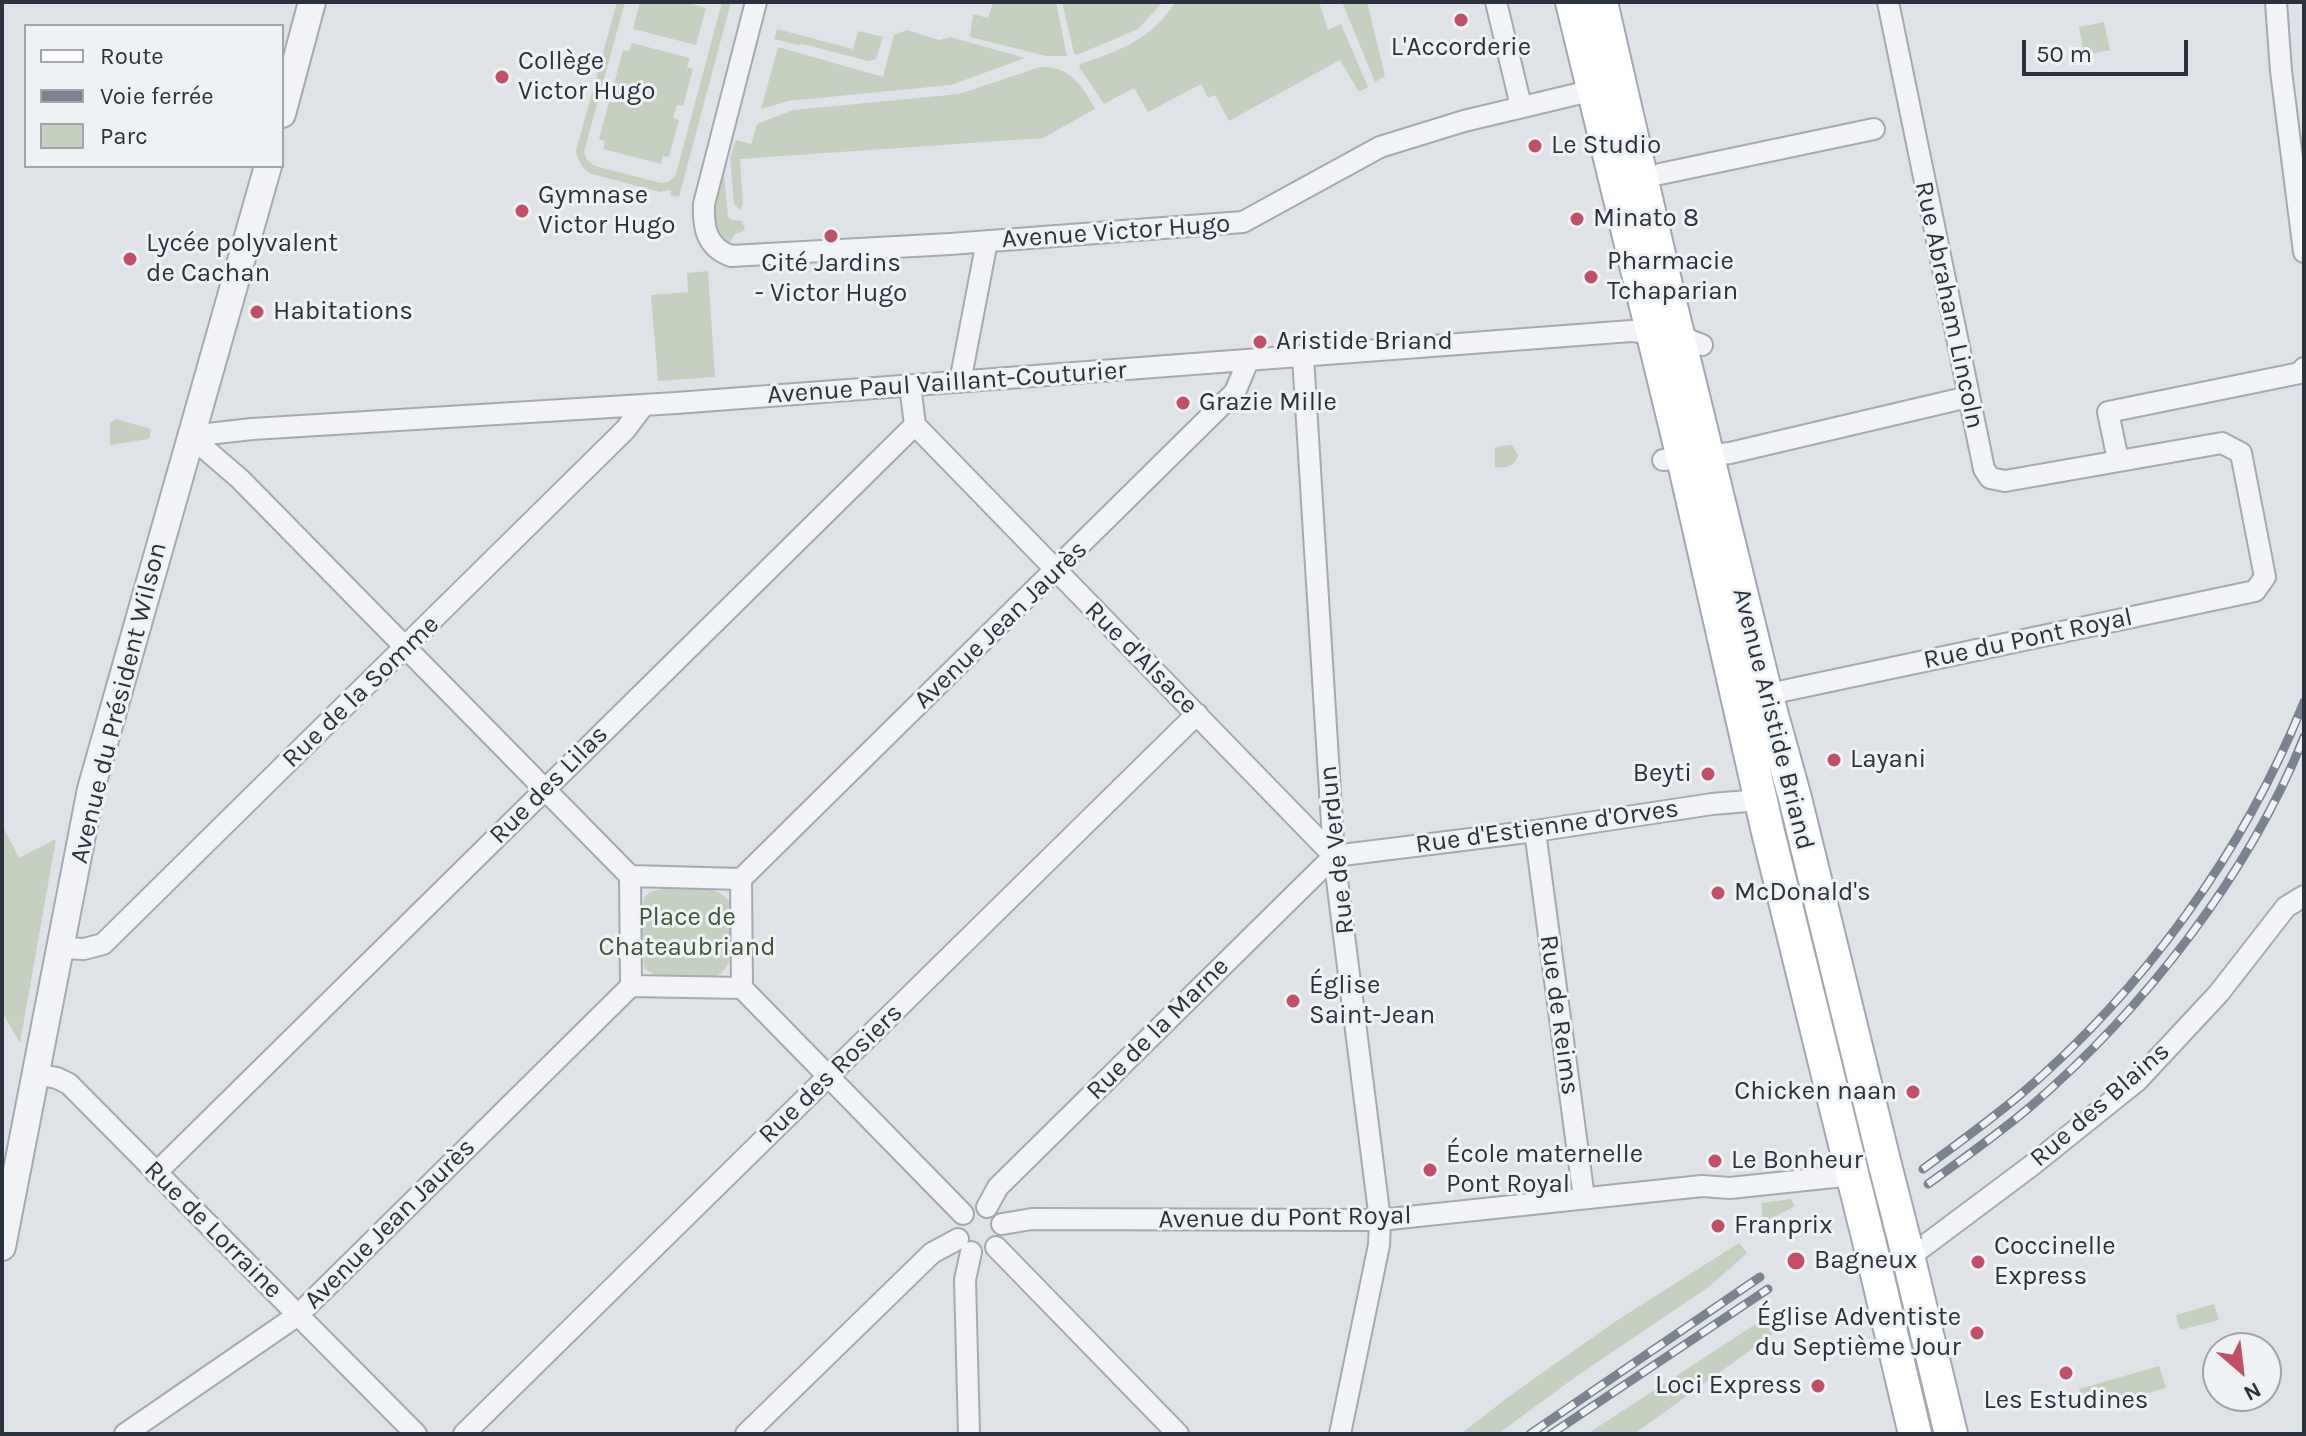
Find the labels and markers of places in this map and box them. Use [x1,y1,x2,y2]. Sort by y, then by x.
marker: L'Accorderie [1452,11,1470,29]
place label: L'Accorderie [1391,32,1531,64]
place label: Collège Victor Hugo [518,46,655,108]
marker: Collège Victor Hugo [493,68,511,86]
place label: Le Studio [1551,130,1661,162]
marker: Le Studio [1526,137,1544,155]
place label: Gymnase Victor Hugo [538,180,675,242]
marker: Gymnase Victor Hugo [513,202,531,220]
place label: Minato 8 [1593,203,1699,235]
marker: Minato 8 [1568,210,1586,228]
marker: Cité Jardins - Victor Hugo [822,227,840,245]
place label: Lycée polyvalent de Cachan [146,228,338,290]
place label: Pharmacie Tchaparian [1607,246,1738,308]
place label: Cité Jardins - Victor Hugo [755,248,907,310]
marker: Lycée polyvalent de Cachan [121,250,139,268]
marker: Pharmacie Tchaparian [1582,268,1600,286]
place label: Habitations [273,296,413,328]
marker: Habitations [248,303,266,321]
place label: Aristide Briand [1276,326,1453,358]
marker: Aristide Briand [1251,333,1269,351]
place label: Grazie Mille [1199,387,1337,419]
marker: Grazie Mille [1174,394,1192,412]
place label: Layani [1850,744,1926,776]
marker: Layani [1825,751,1843,769]
place label: Beyti [1633,758,1692,790]
marker: Beyti [1699,765,1717,783]
place label: McDonald's [1734,877,1871,909]
marker: McDonald's [1709,884,1727,902]
place label: Église Saint-Jean [1309,970,1435,1032]
marker: Église Saint-Jean [1284,992,1302,1010]
place label: Chicken naan [1734,1076,1897,1108]
marker: Chicken naan [1904,1083,1922,1101]
place label: École maternelle Pont Royal [1446,1139,1643,1200]
place label: Le Bonheur [1731,1145,1863,1177]
marker: Le Bonheur [1706,1152,1724,1170]
marker: École maternelle Pont Royal [1421,1161,1439,1179]
place label: Franprix [1734,1210,1833,1242]
marker: Franprix [1709,1217,1727,1235]
place label: Coccinelle Express [1994,1231,2116,1292]
place label: Bagneux [1814,1245,1917,1277]
marker: Bagneux [1785,1250,1807,1272]
marker: Coccinelle Express [1969,1253,1987,1271]
place label: Église Adventiste du Septième Jour [1755,1302,1961,1364]
marker: Église Adventiste du Septième Jour [1968,1324,1986,1342]
marker: Les Estudines [2057,1364,2075,1382]
place label: Loci Express [1655,1370,1802,1402]
marker: Loci Express [1809,1377,1827,1395]
place label: Les Estudines [1984,1385,2148,1417]

